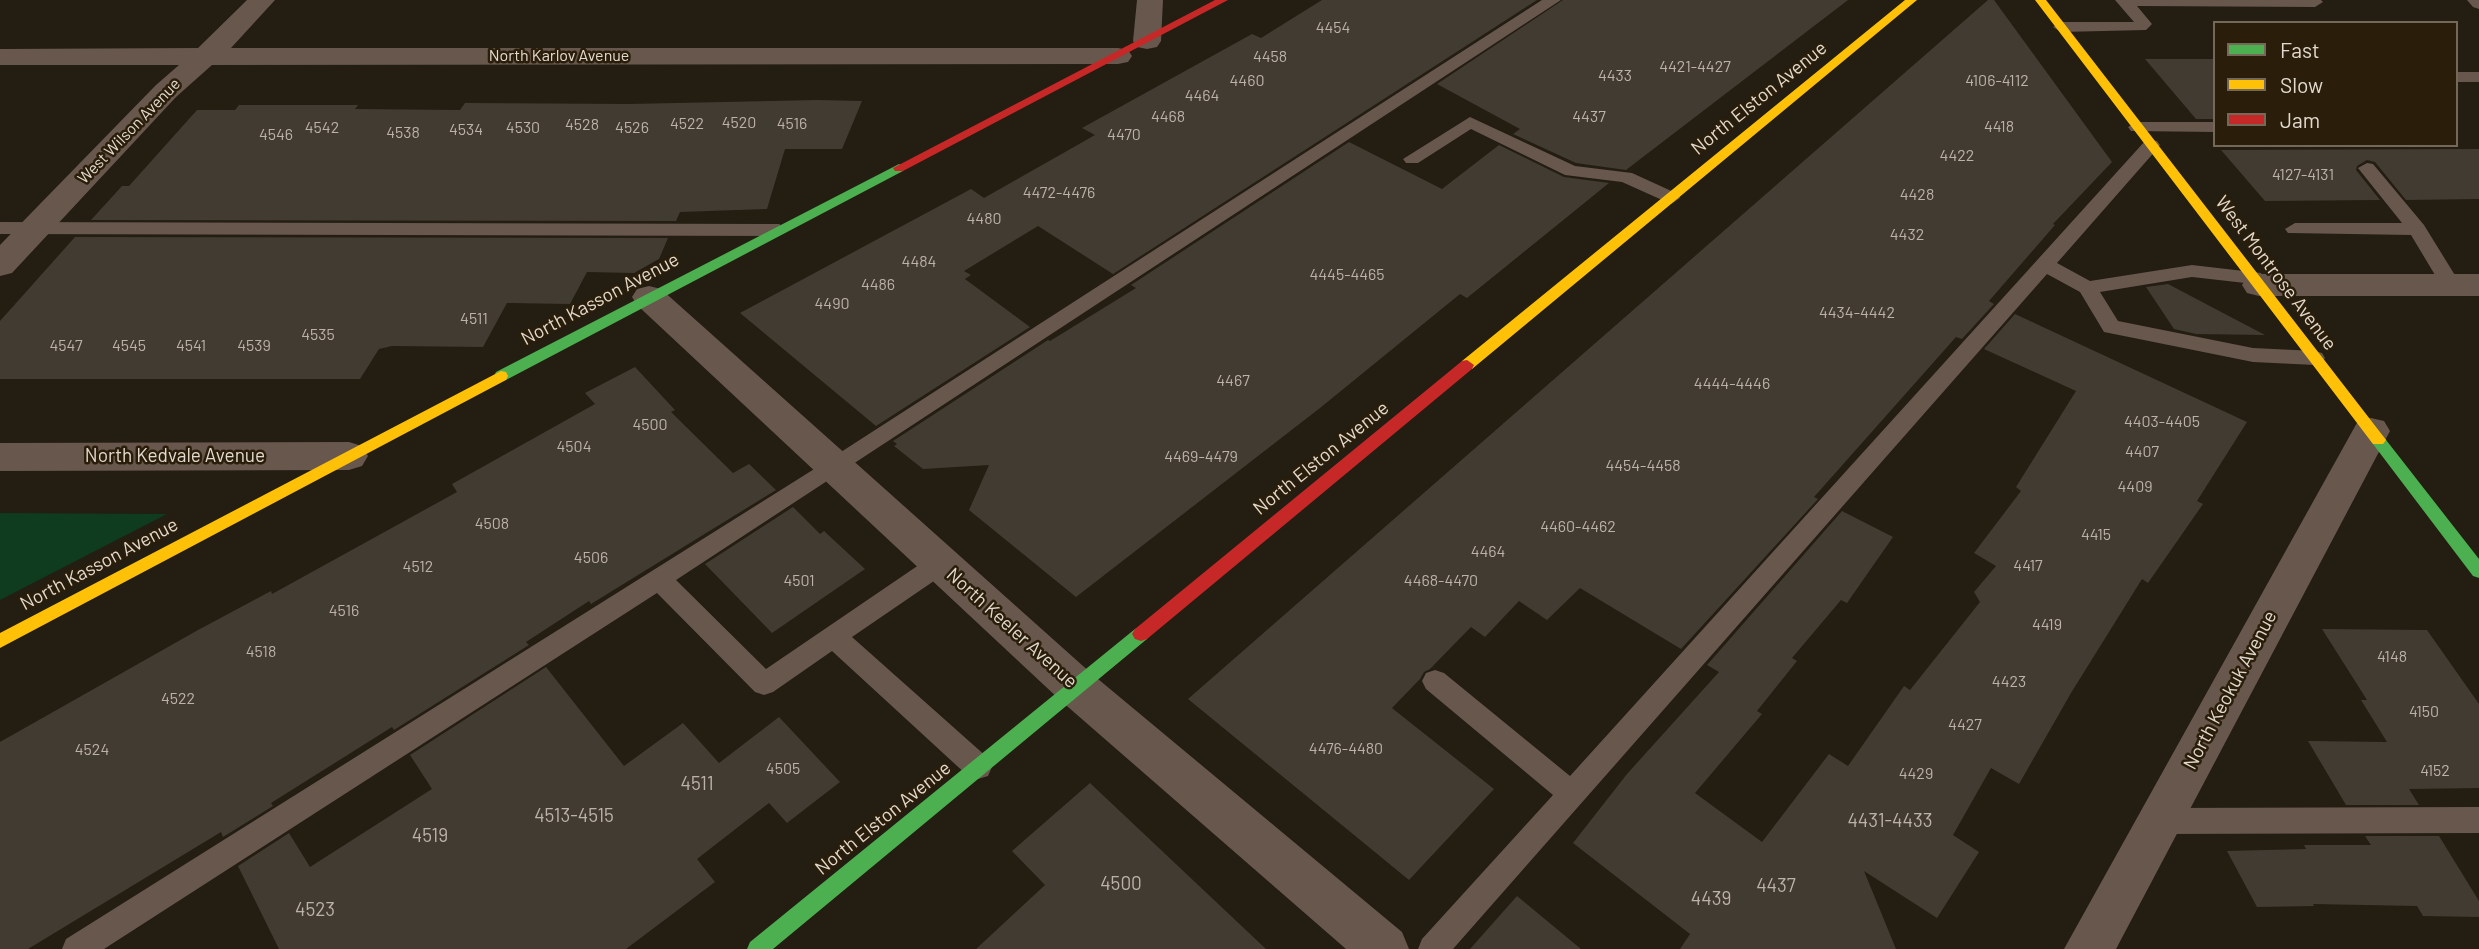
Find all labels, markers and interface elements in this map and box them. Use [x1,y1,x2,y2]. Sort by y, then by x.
house number: 4454 [1316,18,1350,38]
legend [2213,21,2458,147]
street label: North Elston Avenue [1687,36,1831,160]
text: Fast [2280,37,2320,62]
street label: North Karlov Avenue [489,46,629,66]
house number: 4458 [1253,47,1287,67]
house number: 4421-4427 [1659,57,1731,77]
house number: 4433 [1598,66,1632,86]
house number: 4460 [1230,71,1264,91]
house number: 4106-4112 [1965,71,2029,91]
text: Slow [2280,72,2323,97]
street label: West Wilson Avenue [74,74,184,188]
house number: 4464 [1185,86,1219,106]
house number: 4468 [1151,107,1185,127]
house number: 4437 [1572,107,1606,127]
text: Jam [2280,107,2320,132]
house number: 4520 [722,113,756,133]
house number: 4522 [670,114,704,134]
house number: 4516 [777,114,807,134]
house number: 4528 [565,115,599,135]
house number: 4418 [1984,117,2014,137]
house number: 4542 [305,118,339,138]
house number: 4530 [506,118,540,138]
house number: 4526 [615,118,649,138]
house number: 4534 [449,120,483,140]
house number: 4538 [386,123,420,143]
house number: 4546 [259,125,293,145]
house number: 4470 [1107,125,1141,145]
house number: 4422 [1940,146,1974,166]
house number: 4127-4131 [2272,165,2334,185]
house number: 4472-4476 [1023,183,1095,203]
house number: 4428 [1900,185,1934,205]
street label: West Montrose Avenue [2211,191,2341,355]
house number: 4480 [966,209,1002,229]
house number: 4432 [1890,225,1924,245]
street label: North Kasson Avenue [517,248,683,350]
house number: 4484 [902,252,936,272]
house number: 4445-4465 [1309,265,1385,285]
house number: 4486 [861,275,895,295]
house number: 4490 [814,294,850,314]
house number: 4434-4442 [1819,303,1895,323]
house number: 4511 [460,309,488,329]
house number: 4535 [301,325,335,345]
house number: 4547 [50,336,82,356]
house number: 4545 [112,336,146,356]
house number: 4541 [176,336,206,356]
house number: 4539 [237,336,271,356]
house number: 4467 [1216,371,1250,391]
house number: 4444-4446 [1694,374,1770,394]
street label: North Elston Avenue [1249,396,1393,520]
house number: 4403-4405 [2124,412,2200,432]
house number: 4500 [632,415,668,435]
house number: 4504 [557,437,591,457]
house number: 4407 [2125,442,2159,462]
street label: North Kedvale Avenue [85,445,265,467]
house number: 4469-4479 [1164,447,1238,467]
house number: 4454-4458 [1605,456,1681,476]
house number: 4409 [2117,477,2153,497]
street label: North Kasson Avenue [16,513,182,615]
house number: 4508 [475,514,509,534]
house number: 4460-4462 [1540,517,1616,537]
house number: 4415 [2081,525,2111,545]
house number: 4464 [1471,542,1505,562]
house number: 4506 [574,548,608,568]
house number: 4417 [2013,556,2043,576]
house number: 4512 [403,557,433,577]
street label: North Keeler Avenue [942,563,1082,693]
house number: 4501 [783,571,815,591]
house number: 4468-4470 [1404,571,1478,591]
house number: 4516 [329,601,359,621]
street label: North Keokuk Avenue [2178,607,2282,773]
house number: 4419 [2032,615,2062,635]
house number: 4518 [246,642,276,662]
house number: 4148 [2377,647,2407,667]
house number: 4423 [1992,672,2026,692]
house number: 4522 [161,689,195,709]
house number: 4150 [2409,702,2439,722]
house number: 4427 [1948,715,1982,735]
house number: 4476-4480 [1309,739,1383,759]
house number: 4524 [75,740,109,760]
street label: North Elston Avenue [811,756,955,880]
house number: 4505 [766,759,800,779]
house number: 4152 [2420,761,2450,781]
house number: 4429 [1899,764,1933,784]
house number: 4511 [680,773,714,795]
house number: 4513-4515 [534,805,614,827]
house number: 4431-4433 [1847,810,1933,832]
house number: 4519 [412,825,448,847]
house number: 4500 [1100,873,1142,895]
house number: 4437 [1756,875,1796,897]
house number: 4439 [1691,888,1731,910]
house number: 4523 [295,899,335,921]

